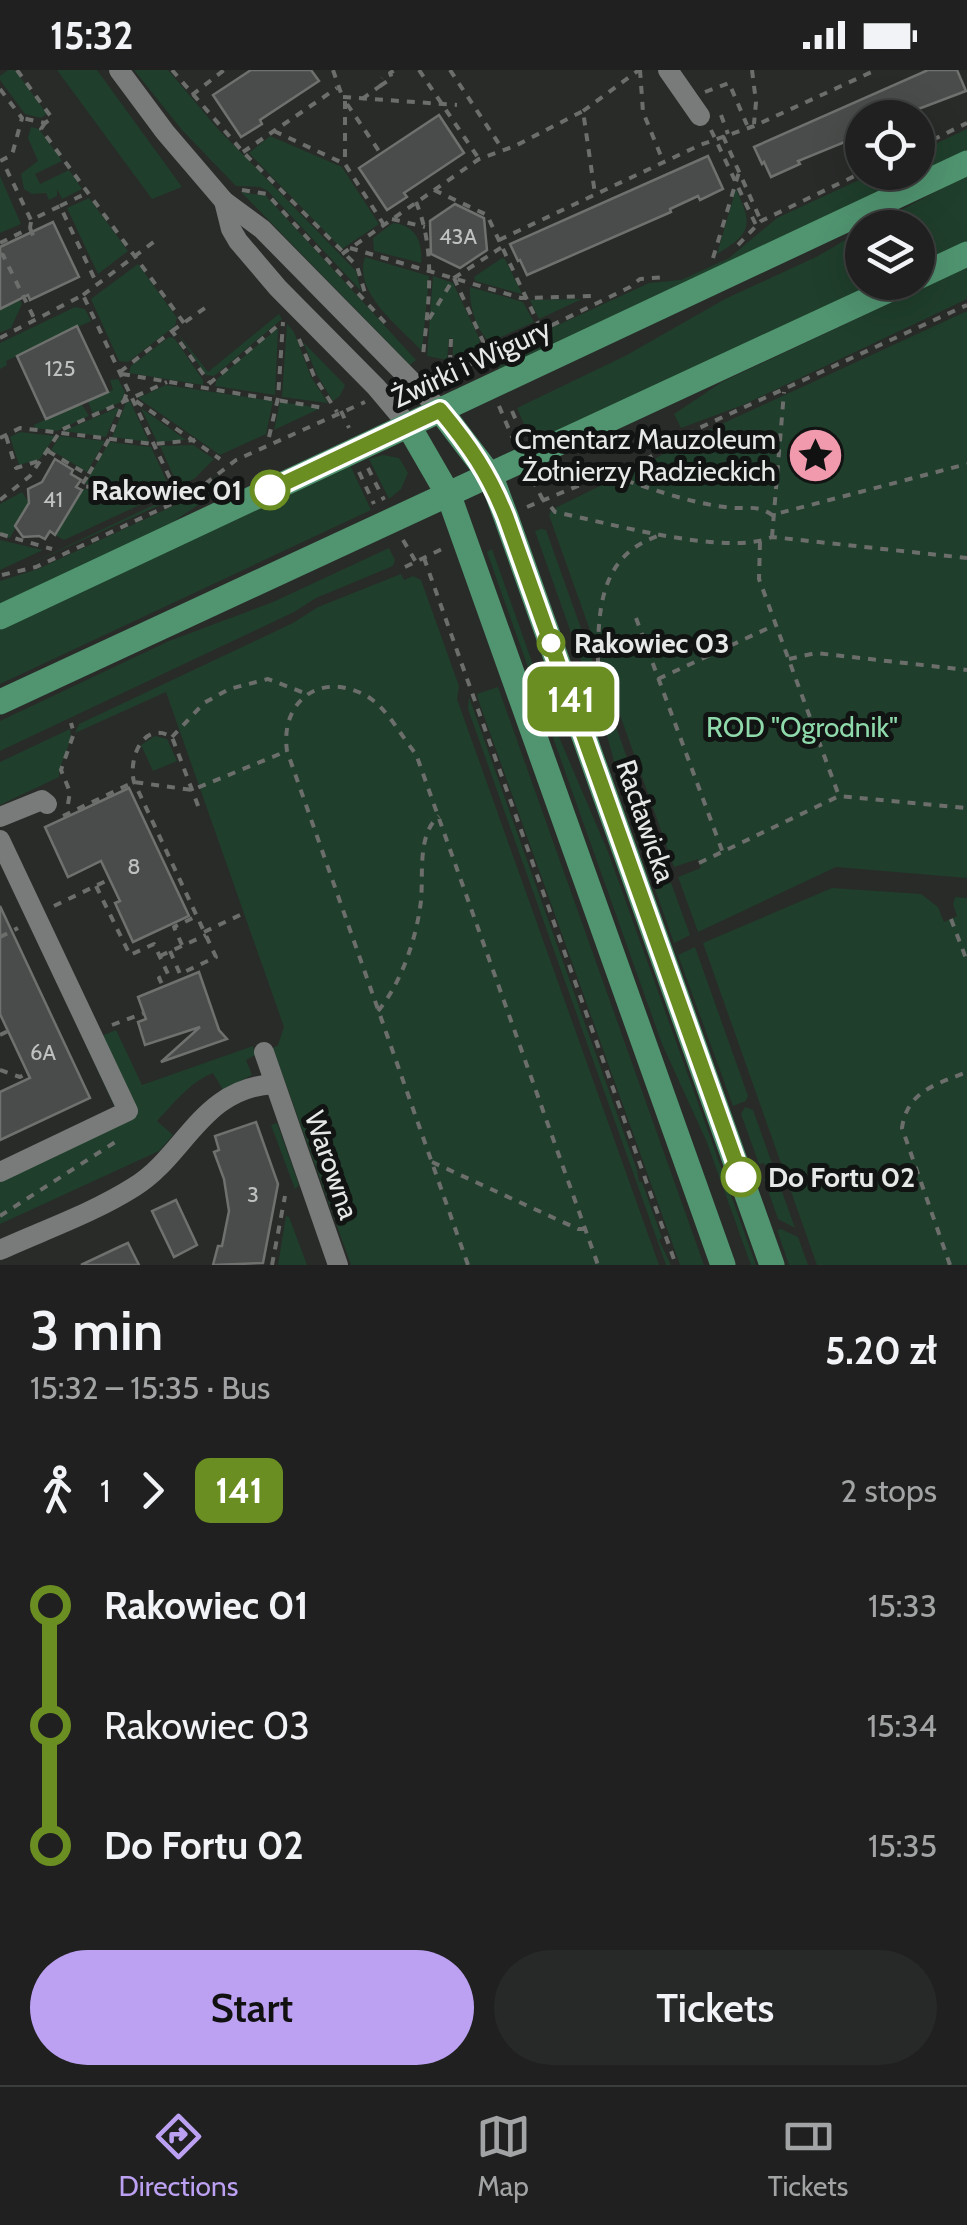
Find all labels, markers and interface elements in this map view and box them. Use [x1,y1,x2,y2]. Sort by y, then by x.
text: 15:32 [50,12,133,59]
map controls [845,100,935,300]
button: locate [845,100,935,190]
button: layers [845,210,935,300]
house number: 43A [439,223,478,250]
street label: Żwirki i Wigury [386,311,556,415]
house number: 125 [45,355,75,382]
place label: Cmentarz Mauzoleum Żołnierzy Radzieckich [514,422,776,488]
place icon: Cmentarz Mauzoleum Żołnierzy Radzieckich [785,425,845,485]
marker: Rakowiec 01 [251,471,289,509]
place label: Rakowiec 01 [91,473,242,507]
house number: 41 [43,486,63,513]
place label: Rakowiec 03 [574,626,729,660]
marker: Rakowiec 03 [538,630,564,656]
line badge: 141 [514,666,628,732]
text: 141 [547,678,595,721]
park label: ROD "Ogrodnik" [706,710,898,744]
street label: Racławicka [609,755,683,887]
house number: 8 [127,853,141,880]
house number: 6A [30,1039,56,1066]
street label: Warowna [298,1107,366,1224]
marker: Do Fortu 02 [722,1158,760,1196]
place label: Do Fortu 02 [768,1160,915,1194]
house number: 3 [247,1181,259,1208]
text: 3 min [30,1297,163,1364]
text: 5.20 zł [825,1327,937,1374]
text: 15:32 – 15:35 · Bus [30,1368,270,1407]
icon: walk [30,1463,85,1518]
icon: forward [125,1463,180,1518]
text: 141 [215,1469,263,1512]
text: 1 [100,1471,110,1510]
text: 2 stops [840,1471,937,1510]
text: Rakowiec 01 [104,1582,309,1629]
text: 15:33 [868,1586,937,1625]
text: Rakowiec 03 [104,1702,310,1749]
text: 15:34 [867,1706,937,1745]
text: Do Fortu 02 [104,1822,304,1869]
text: 15:35 [868,1826,937,1865]
button: Start [30,1950,474,2065]
button: Tickets [494,1950,937,2065]
tab: Directions [119,2109,238,2203]
tab: Map [476,2109,531,2203]
tab: Tickets [768,2109,848,2203]

